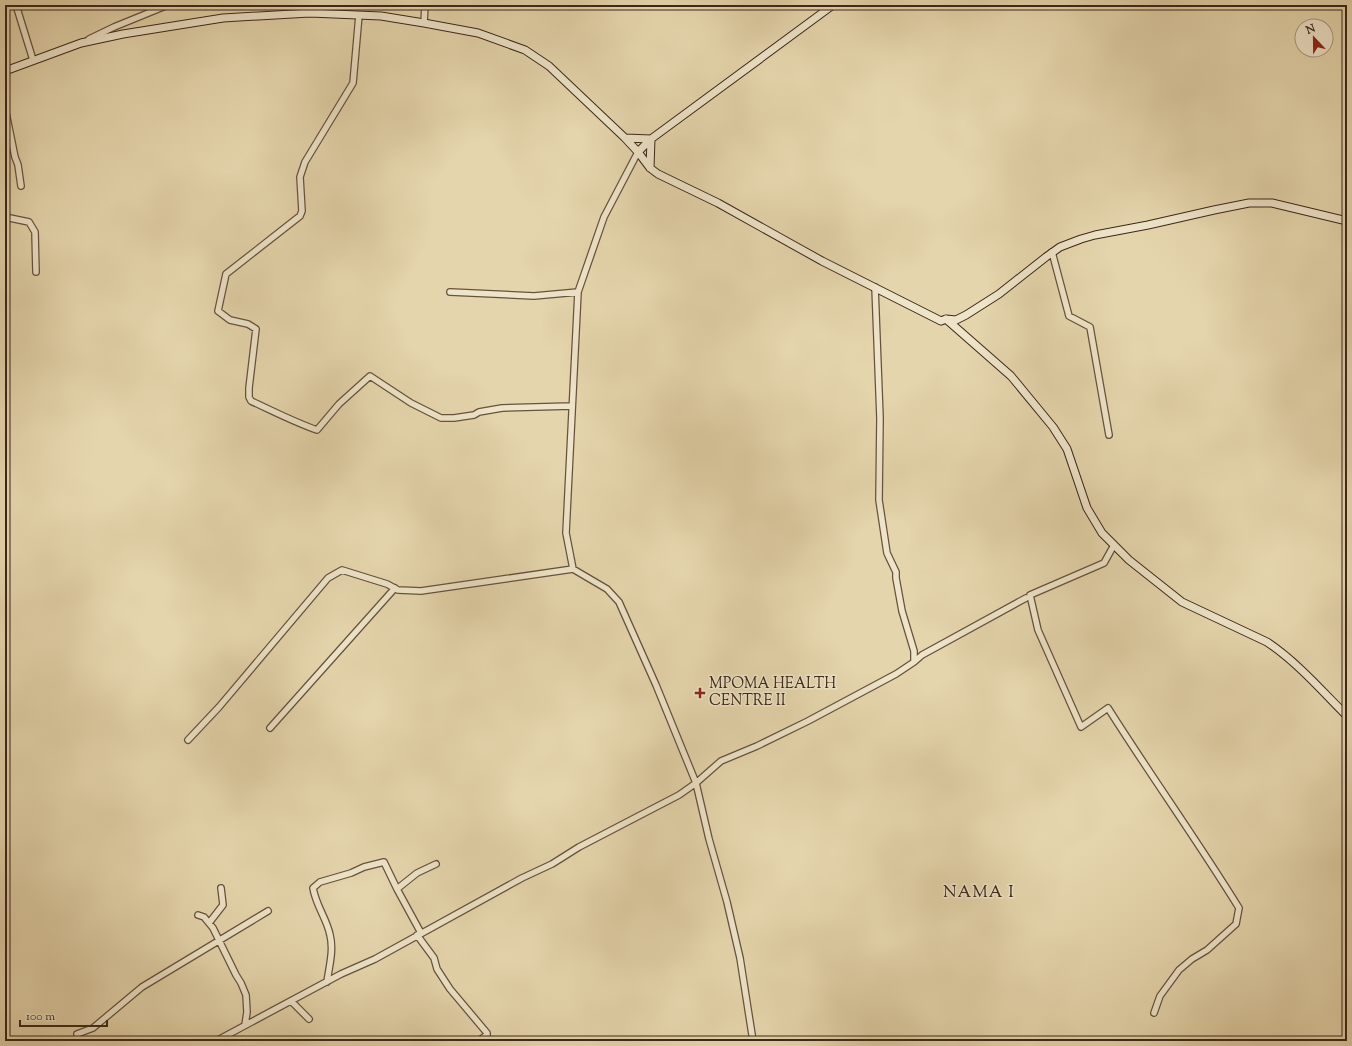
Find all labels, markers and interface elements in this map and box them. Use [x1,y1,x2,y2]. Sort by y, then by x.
north arrow [1294,18,1334,58]
text: N [1303,21,1318,39]
place label: MPOMA HEALTH CENTRE II [709,674,836,712]
marker: MPOMA HEALTH CENTRE II [694,687,706,699]
district label: NAMA I [943,881,1015,905]
scale bar [20,1002,107,1028]
text: 100 m [26,1008,55,1026]

